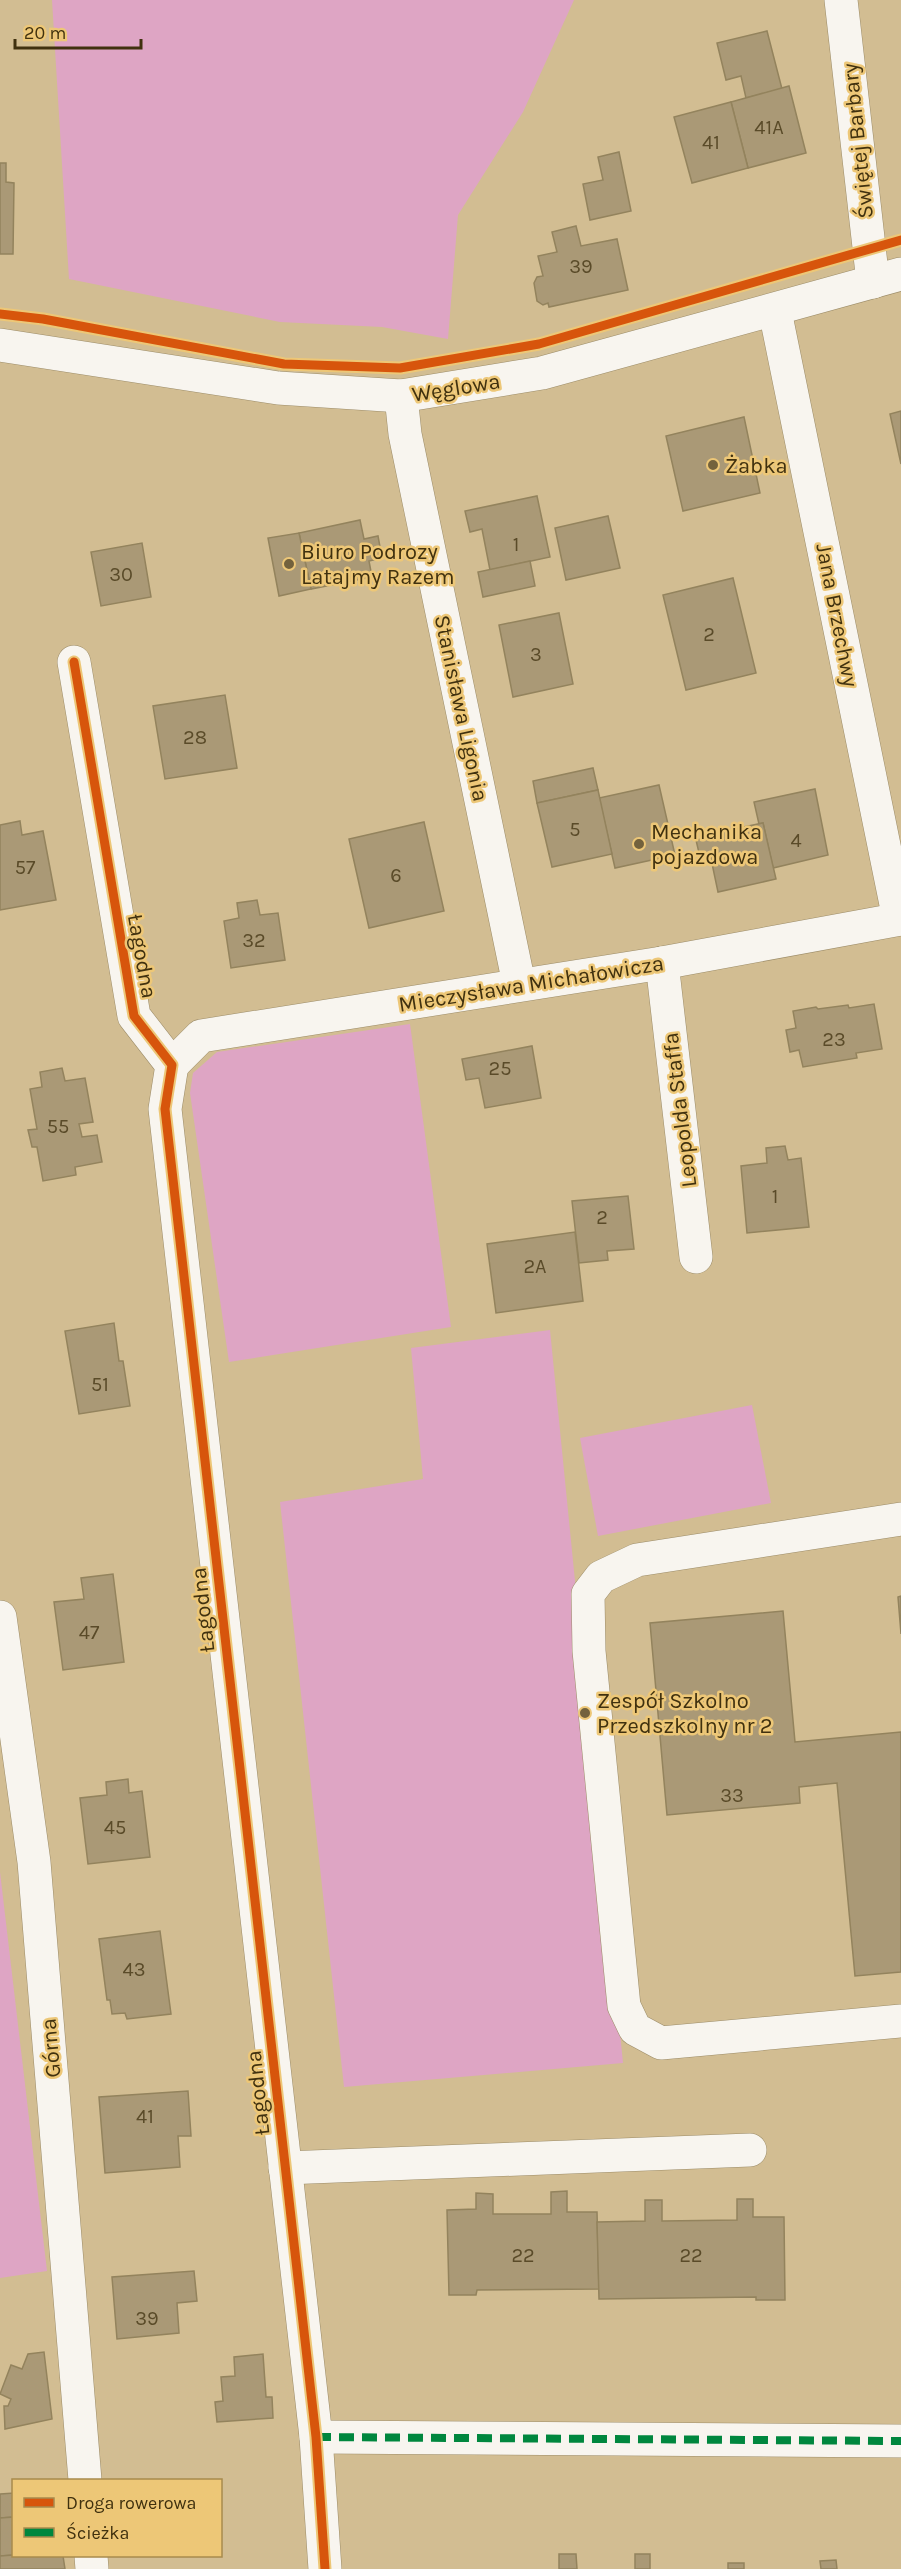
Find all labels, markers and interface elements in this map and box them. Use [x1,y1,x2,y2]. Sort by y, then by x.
scale bar [15,12,141,50]
text: 20 m [24,22,66,44]
street label: Świętej Barbary [836,62,879,220]
house number: 41A [754,116,784,139]
house number: 41 [702,131,720,154]
house number: 39 [569,255,593,278]
street label: Węglowa [410,368,502,408]
place label: Żabka [725,453,788,479]
marker: Żabka [706,458,720,472]
house number: 1 [513,533,519,556]
place label: Biuro Podrozy Latajmy Razem [301,539,455,590]
street label: Jana Brzechwy [810,541,864,689]
marker: Biuro Podrozy Latajmy Razem [282,557,296,571]
house number: 30 [109,563,133,586]
street label: Stanisława Ligonia [429,613,493,804]
house number: 2 [703,623,715,646]
house number: 3 [530,643,542,666]
house number: 28 [183,726,207,749]
house number: 5 [569,818,581,841]
place label: Mechanika pojazdowa [651,819,762,870]
house number: 4 [790,829,802,852]
marker: Mechanika pojazdowa [632,837,646,851]
house number: 57 [15,856,36,879]
house number: 6 [390,864,402,887]
street label: Łagodna [122,912,162,1000]
house number: 32 [242,929,266,952]
street label: Mieczysława Michałowicza [397,950,666,1018]
house number: 23 [822,1028,846,1051]
street label: Leopolda Staffa [658,1031,702,1189]
house number: 25 [489,1057,511,1080]
house number: 55 [47,1115,69,1138]
house number: 1 [772,1185,778,1208]
house number: 2 [596,1206,608,1229]
house number: 2A [523,1255,547,1278]
house number: 51 [91,1373,109,1396]
street label: Łagodna [186,1566,220,1654]
house number: 47 [79,1621,100,1644]
place label: Zespół Szkolno Przedszkolny nr 2 [597,1688,772,1739]
marker: Zespół Szkolno Przedszkolny nr 2 [578,1706,592,1720]
house number: 33 [720,1784,744,1807]
house number: 45 [104,1816,126,1839]
house number: 43 [123,1958,145,1981]
street label: Górna [35,2017,67,2079]
street label: Łagodna [241,2049,275,2137]
house number: 41 [136,2105,154,2128]
house number: 22 [511,2244,535,2267]
house number: 22 [679,2244,703,2267]
house number: 39 [135,2307,159,2330]
legend [12,2479,222,2557]
text: Droga rowerowa [66,2492,197,2514]
text: Ścieżka [66,2521,129,2544]

